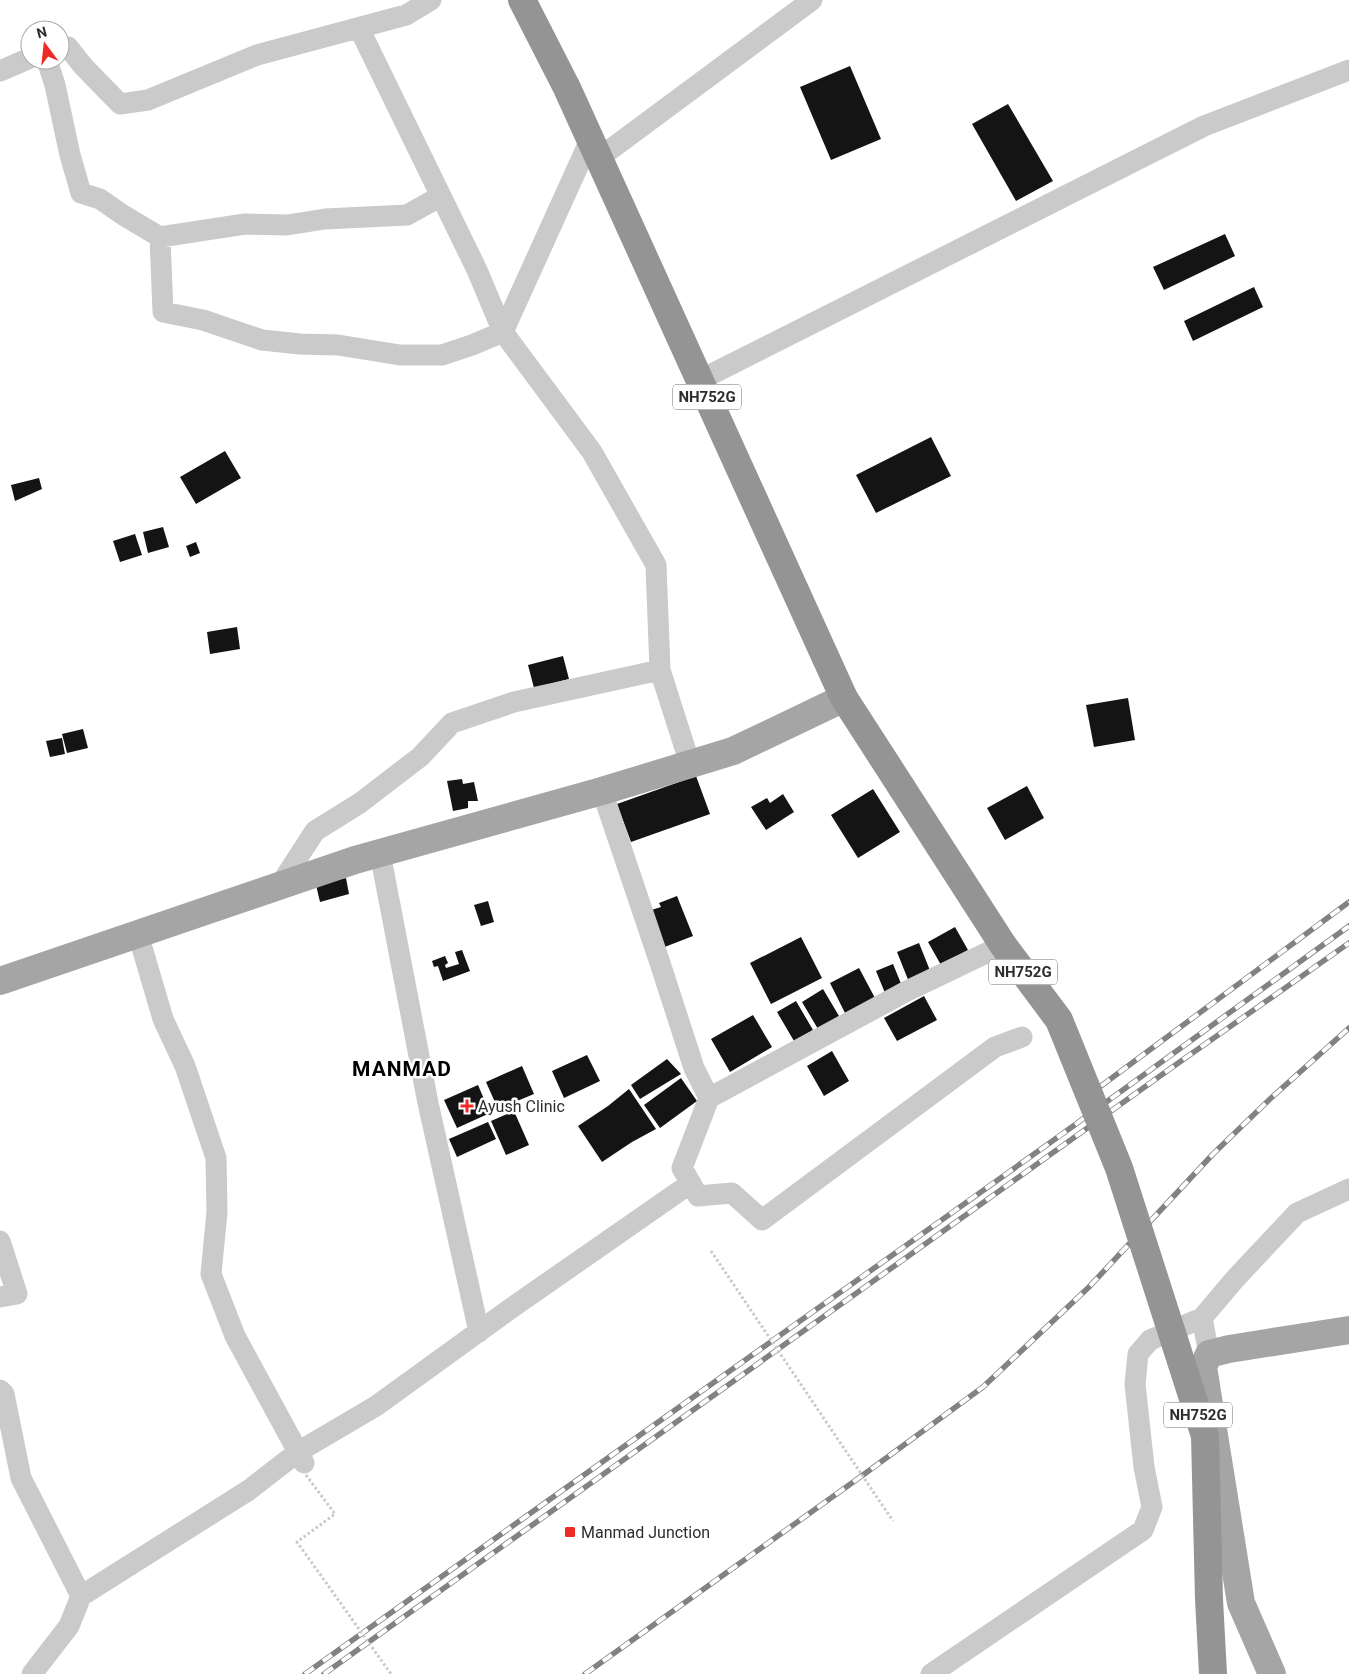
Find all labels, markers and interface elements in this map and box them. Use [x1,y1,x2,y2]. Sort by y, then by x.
north arrow [20,20,70,70]
text: N [35,23,48,41]
road number: NH752G [673,384,741,410]
road number: NH752G [989,960,1057,984]
district label: MANMAD [352,1057,452,1081]
place label: Ayush Clinic [478,1097,565,1116]
marker: Ayush Clinic [460,1099,474,1113]
road number: NH752G [1164,1402,1232,1428]
place label: Manmad Junction [581,1523,710,1542]
marker: Manmad Junction [563,1525,577,1539]

